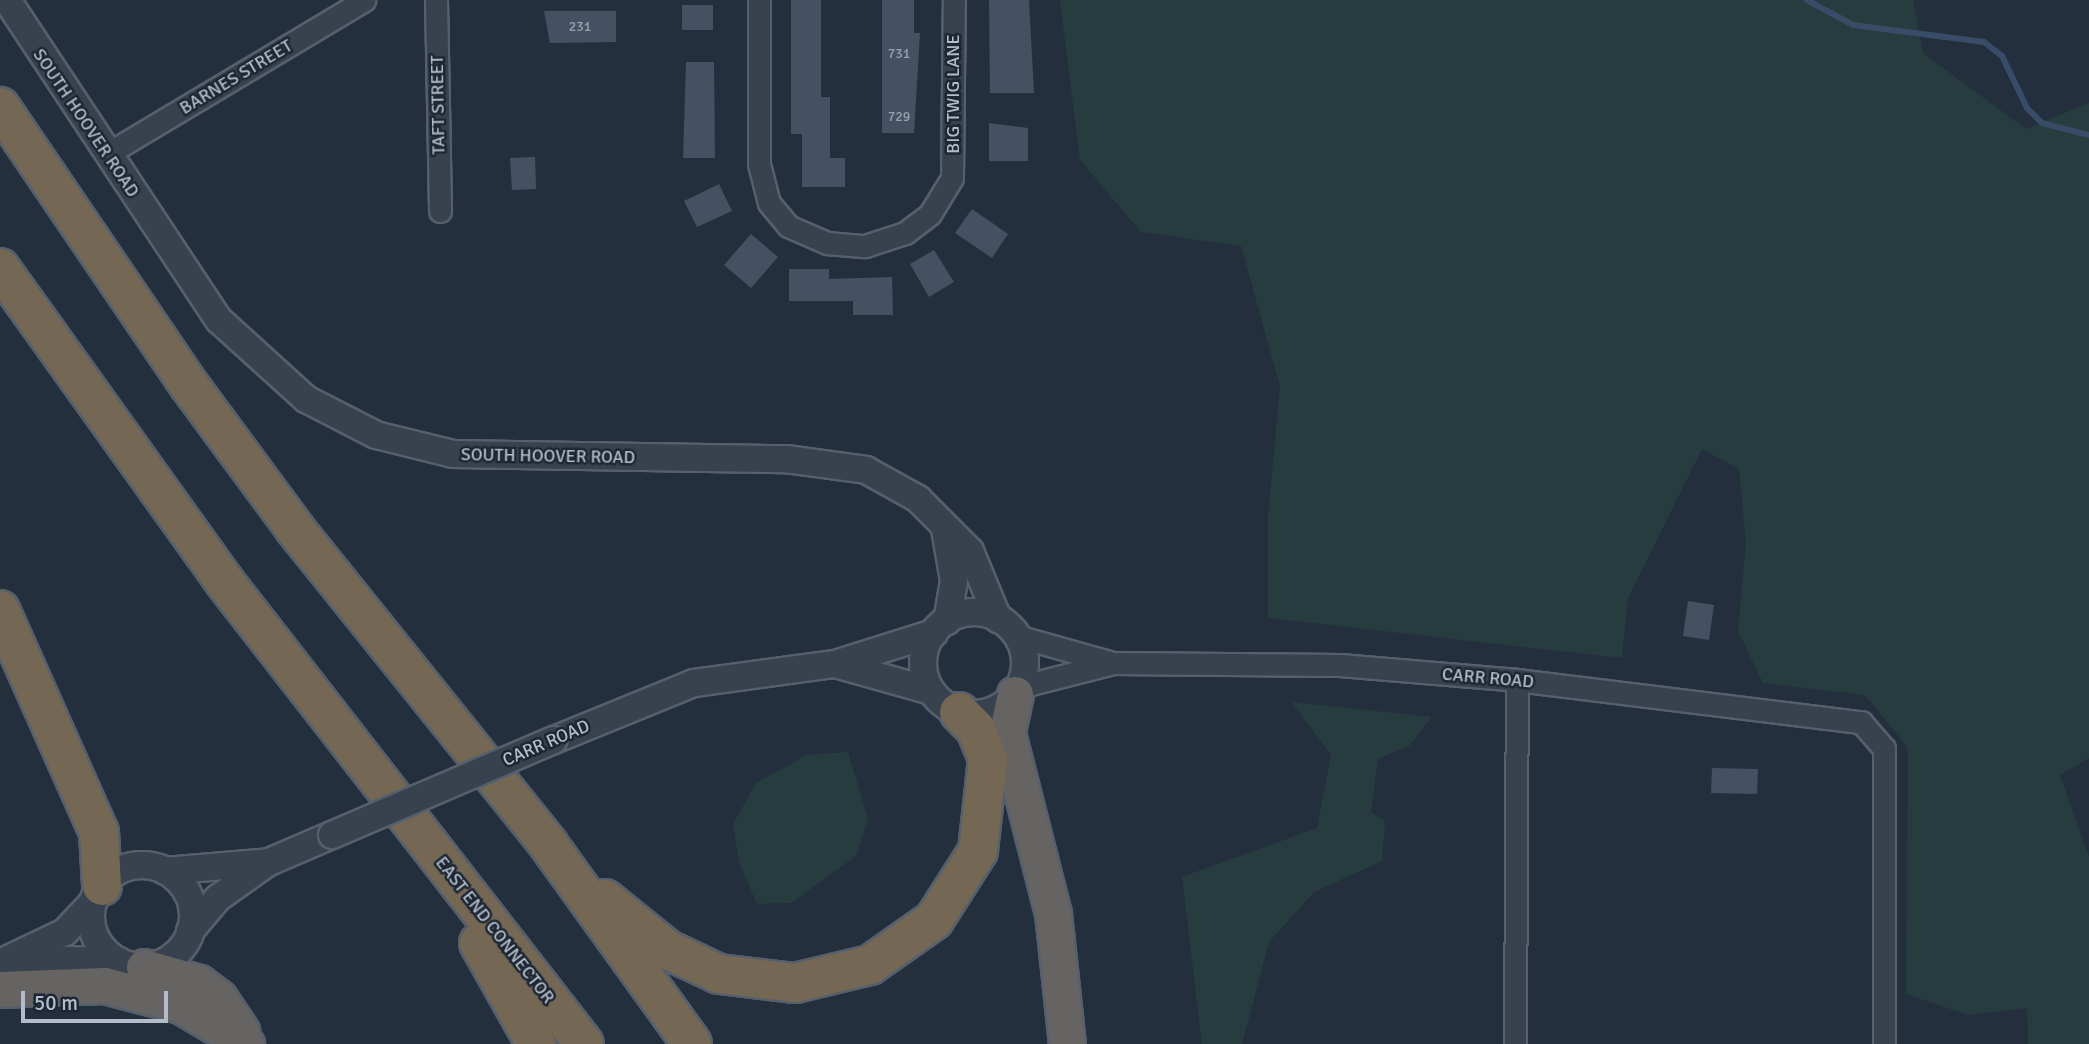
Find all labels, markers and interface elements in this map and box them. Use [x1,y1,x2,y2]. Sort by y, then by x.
house number: 231 [569,19,591,35]
street label: BIG TWIG LANE [942,34,964,154]
street label: BARNES STREET [176,35,296,119]
street label: SOUTH HOOVER ROAD [28,45,144,201]
house number: 731 [888,46,910,62]
street label: TAFT STREET [426,55,450,155]
house number: 729 [888,109,910,125]
street label: SOUTH HOOVER ROAD [461,444,635,468]
street label: CARR ROAD [1441,663,1535,693]
street label: CARR ROAD [499,715,593,771]
street label: EAST END CONNECTOR [431,852,559,1008]
scale bar [24,978,172,1022]
text: 50 m [34,990,78,1016]

